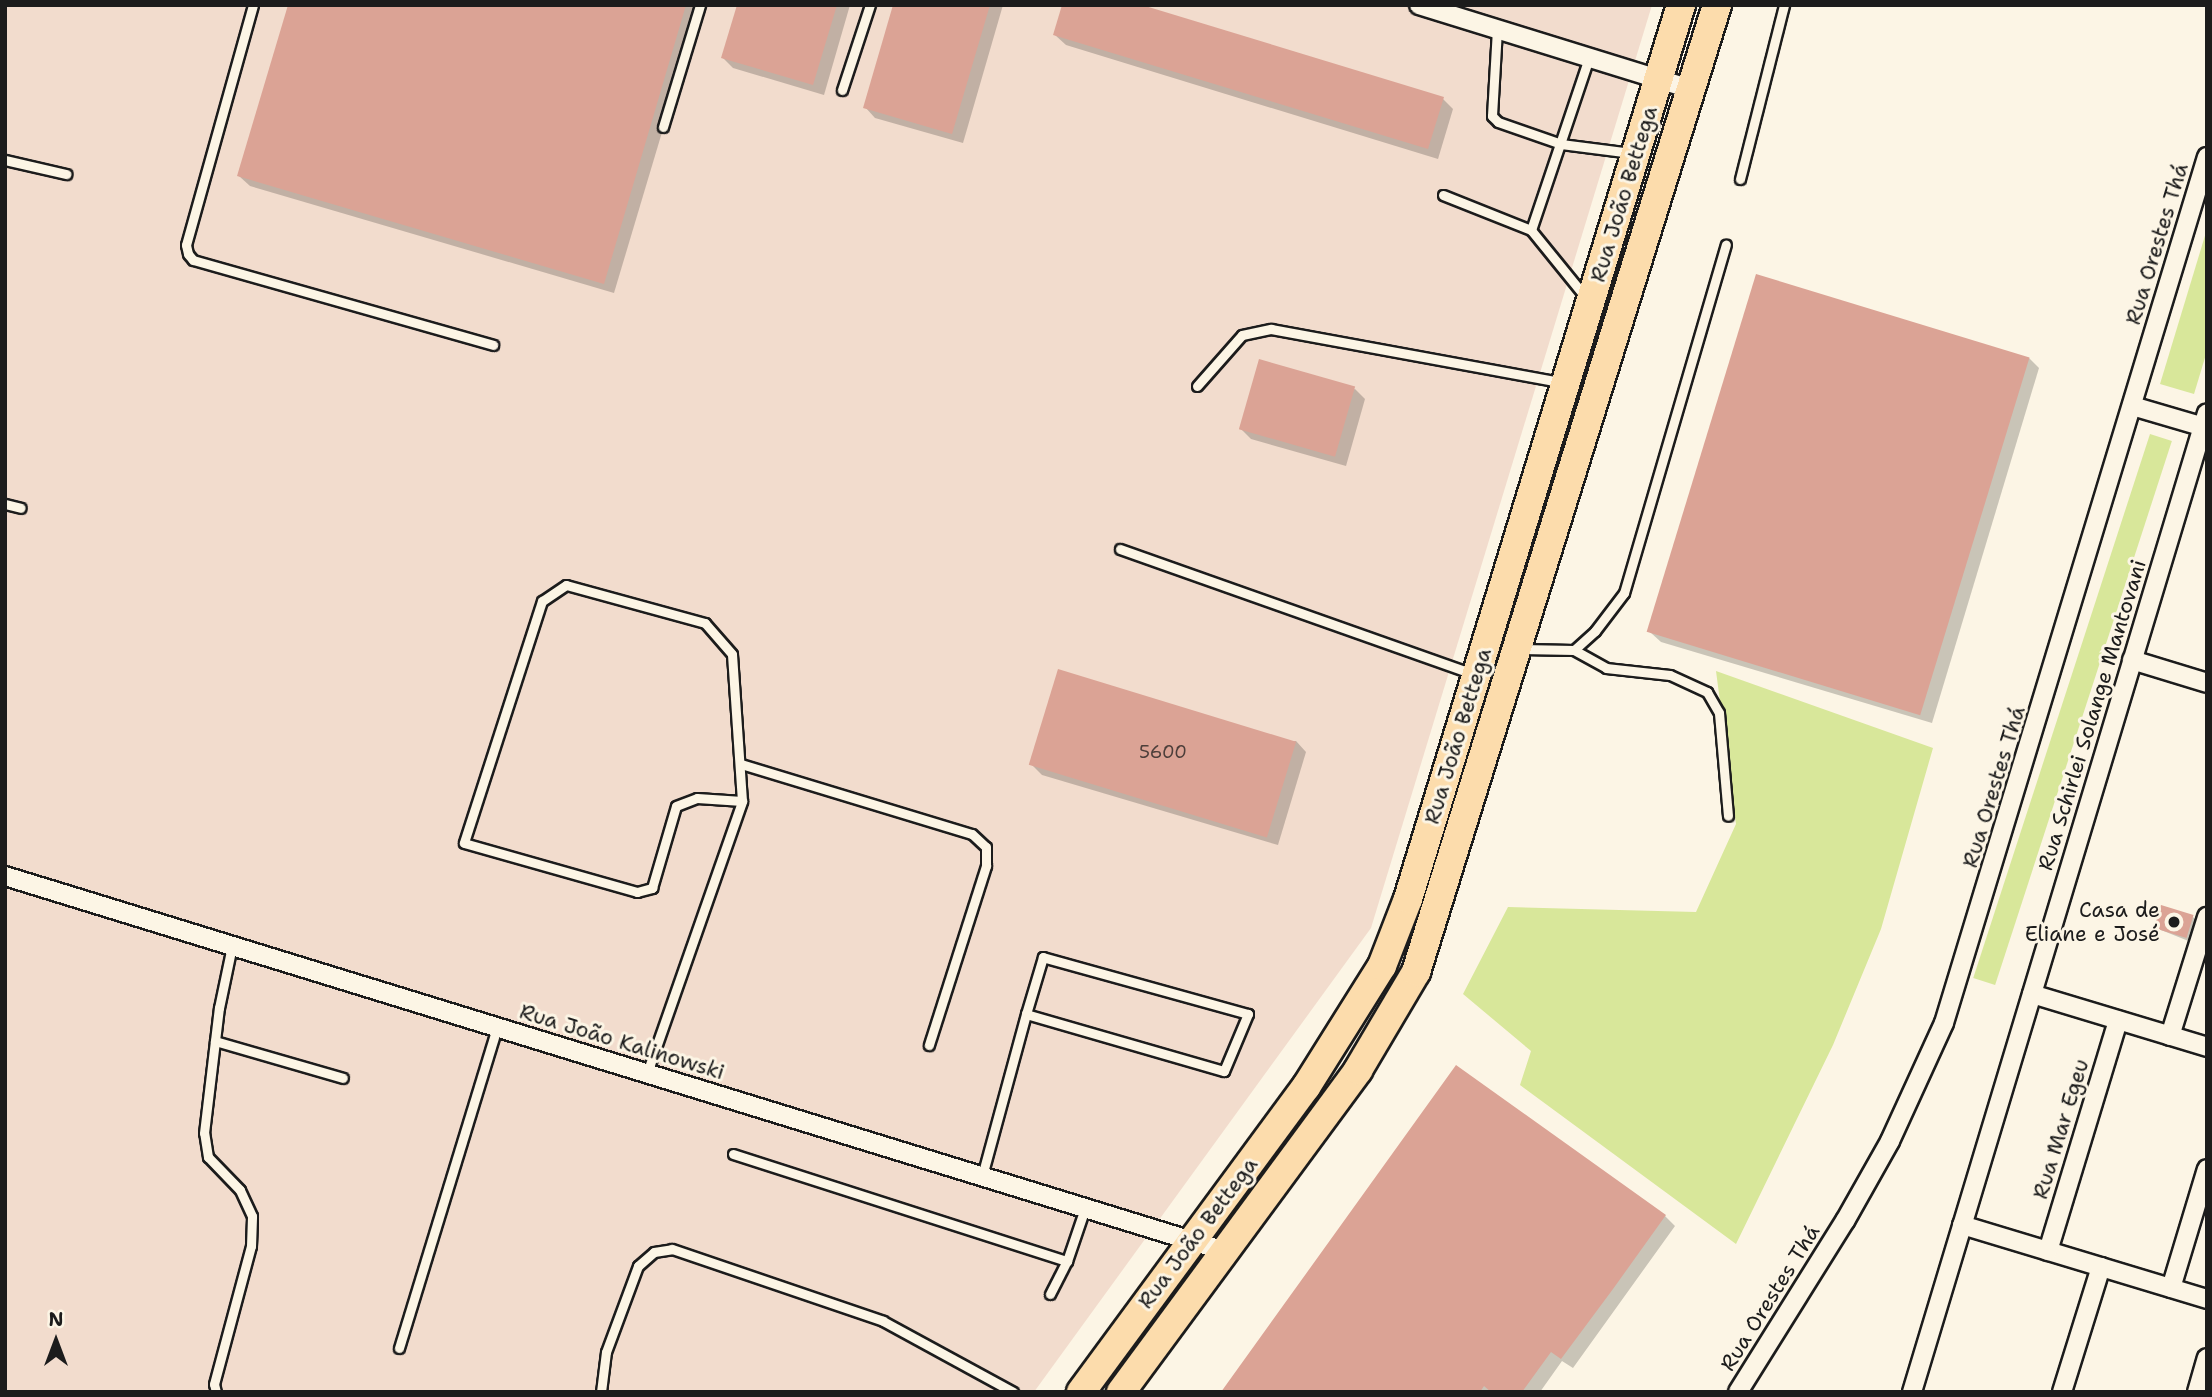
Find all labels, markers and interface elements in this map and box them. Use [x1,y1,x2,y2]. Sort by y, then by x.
street label: Rua João Bettega [1585,103,1663,285]
street label: Rua Orestes Thá [2121,160,2193,328]
street label: Rua Schirlei Solange Mantovani [2033,557,2151,873]
street label: Rua João Bettega [1419,645,1497,827]
street label: Rua Orestes Thá [1958,703,2030,871]
house number: 5600 [1139,741,1187,763]
place label: Casa de Eliane e José [2025,897,2160,947]
marker: Casa de Eliane e José [2166,914,2182,930]
street label: Rua João Kalinowski [517,999,727,1085]
street label: Rua Mar Egeu [2028,1056,2094,1202]
street label: Rua João Bettega [1133,1152,1263,1314]
street label: Rua Orestes Thá [1715,1220,1825,1376]
north arrow [21,1306,91,1376]
text: N [48,1307,64,1332]

